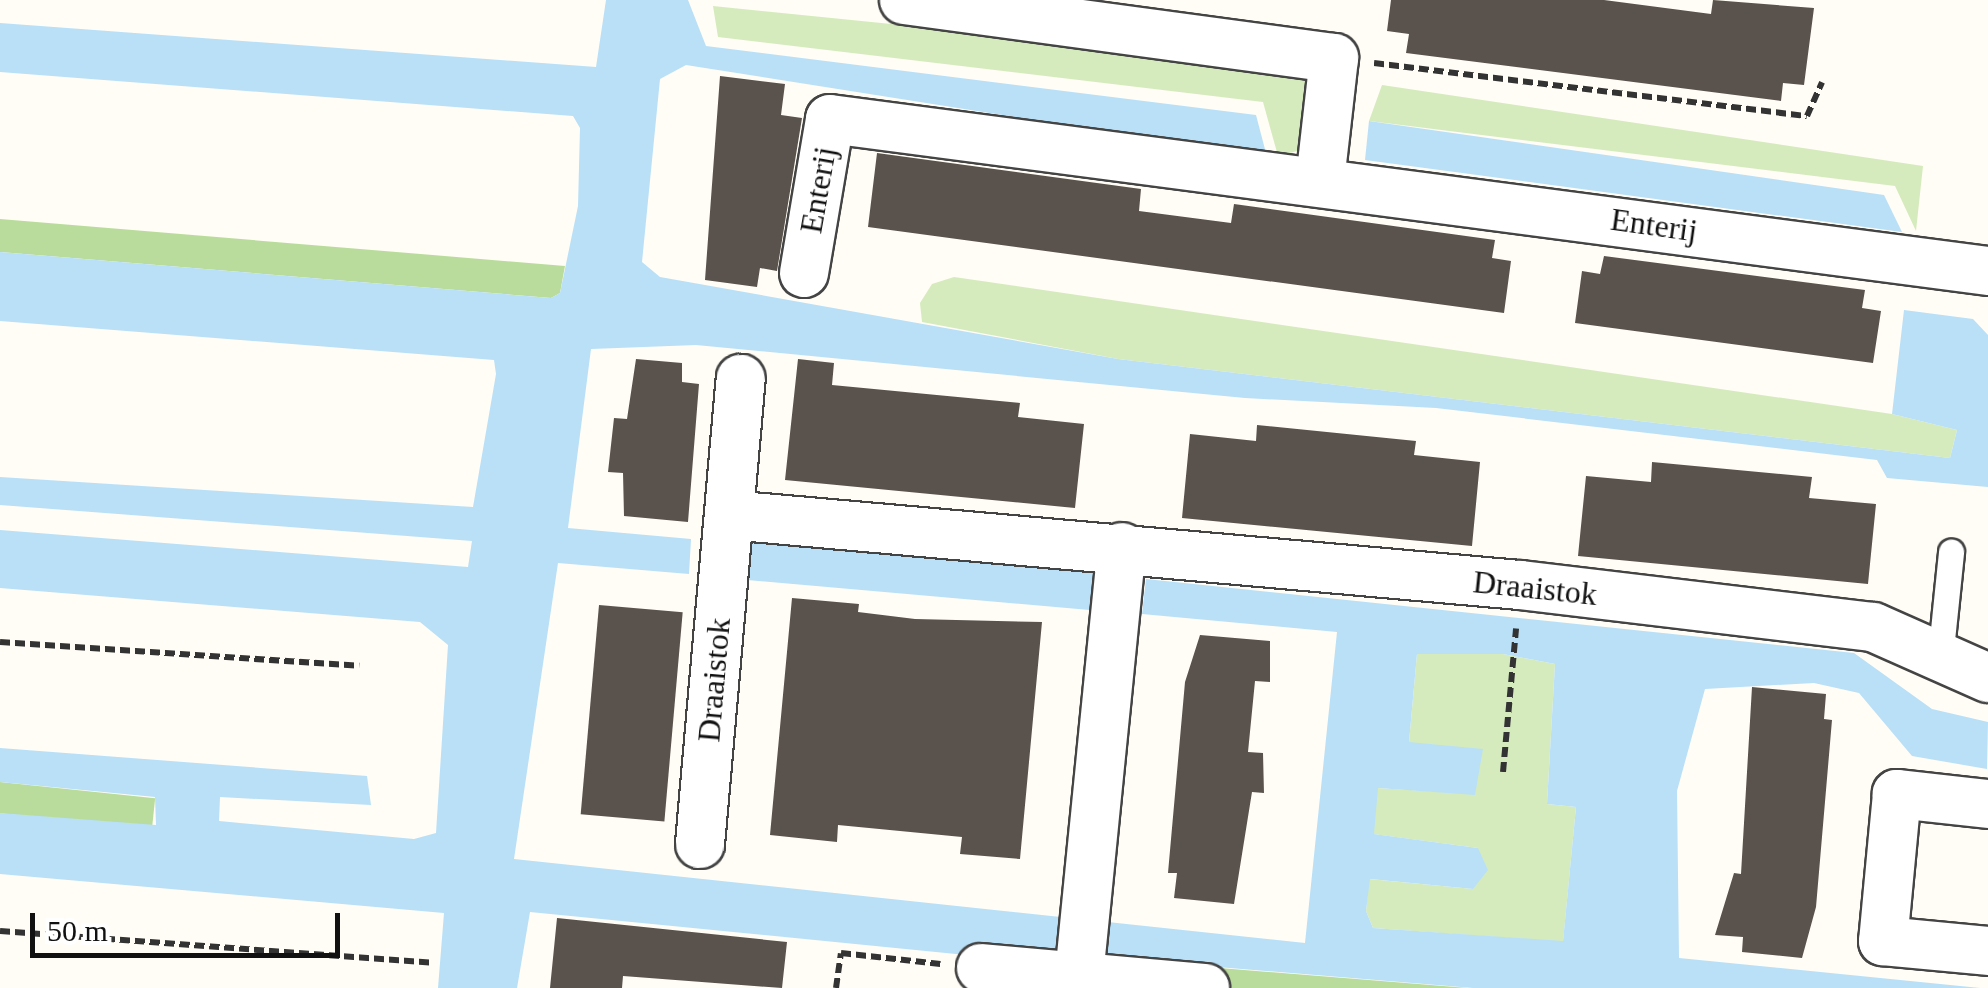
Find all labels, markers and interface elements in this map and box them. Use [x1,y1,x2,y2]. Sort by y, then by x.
street label: Enterij [792,144,844,236]
street label: Enterij [1608,200,1700,250]
street label: Draaistok [1471,562,1599,614]
street label: Draaistok [689,616,739,744]
scale bar [35,893,345,955]
text: 50 m [47,914,108,947]

